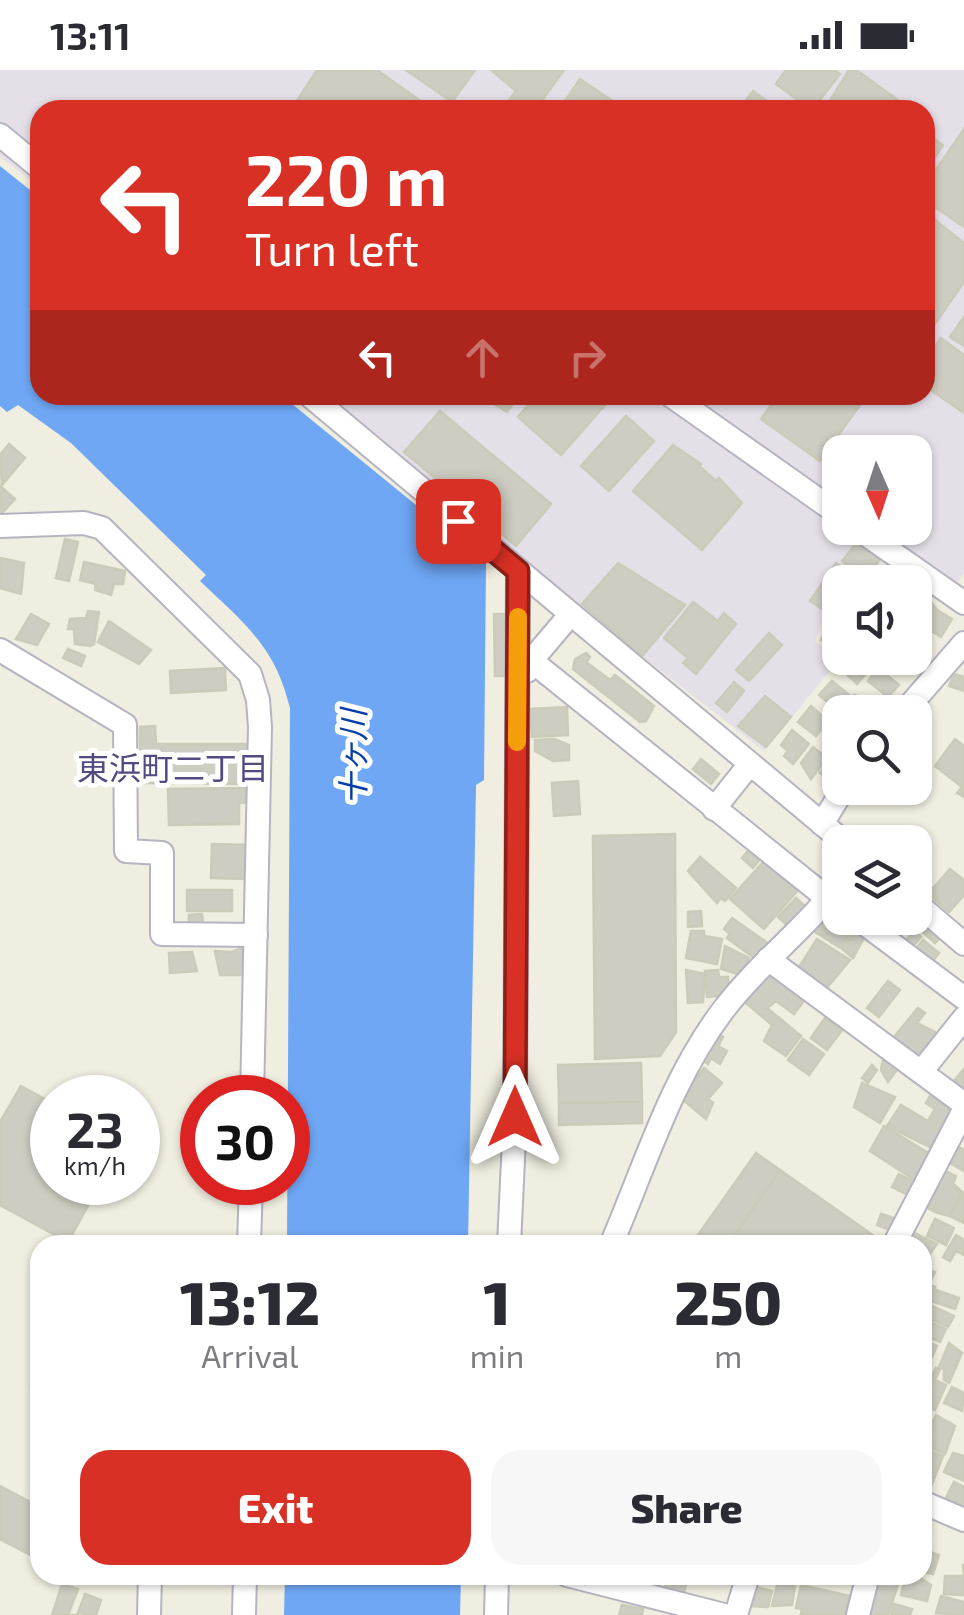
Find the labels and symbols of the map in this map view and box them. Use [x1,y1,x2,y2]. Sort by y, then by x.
north arrow [822,435,932,545]
pin [416,479,501,564]
water label: 十ヶ川 [333,706,371,805]
district label: 東浜町二丁目 [77,748,269,786]
position arrow [463,1065,567,1169]
speed limit sign: 30 [180,1075,310,1205]

